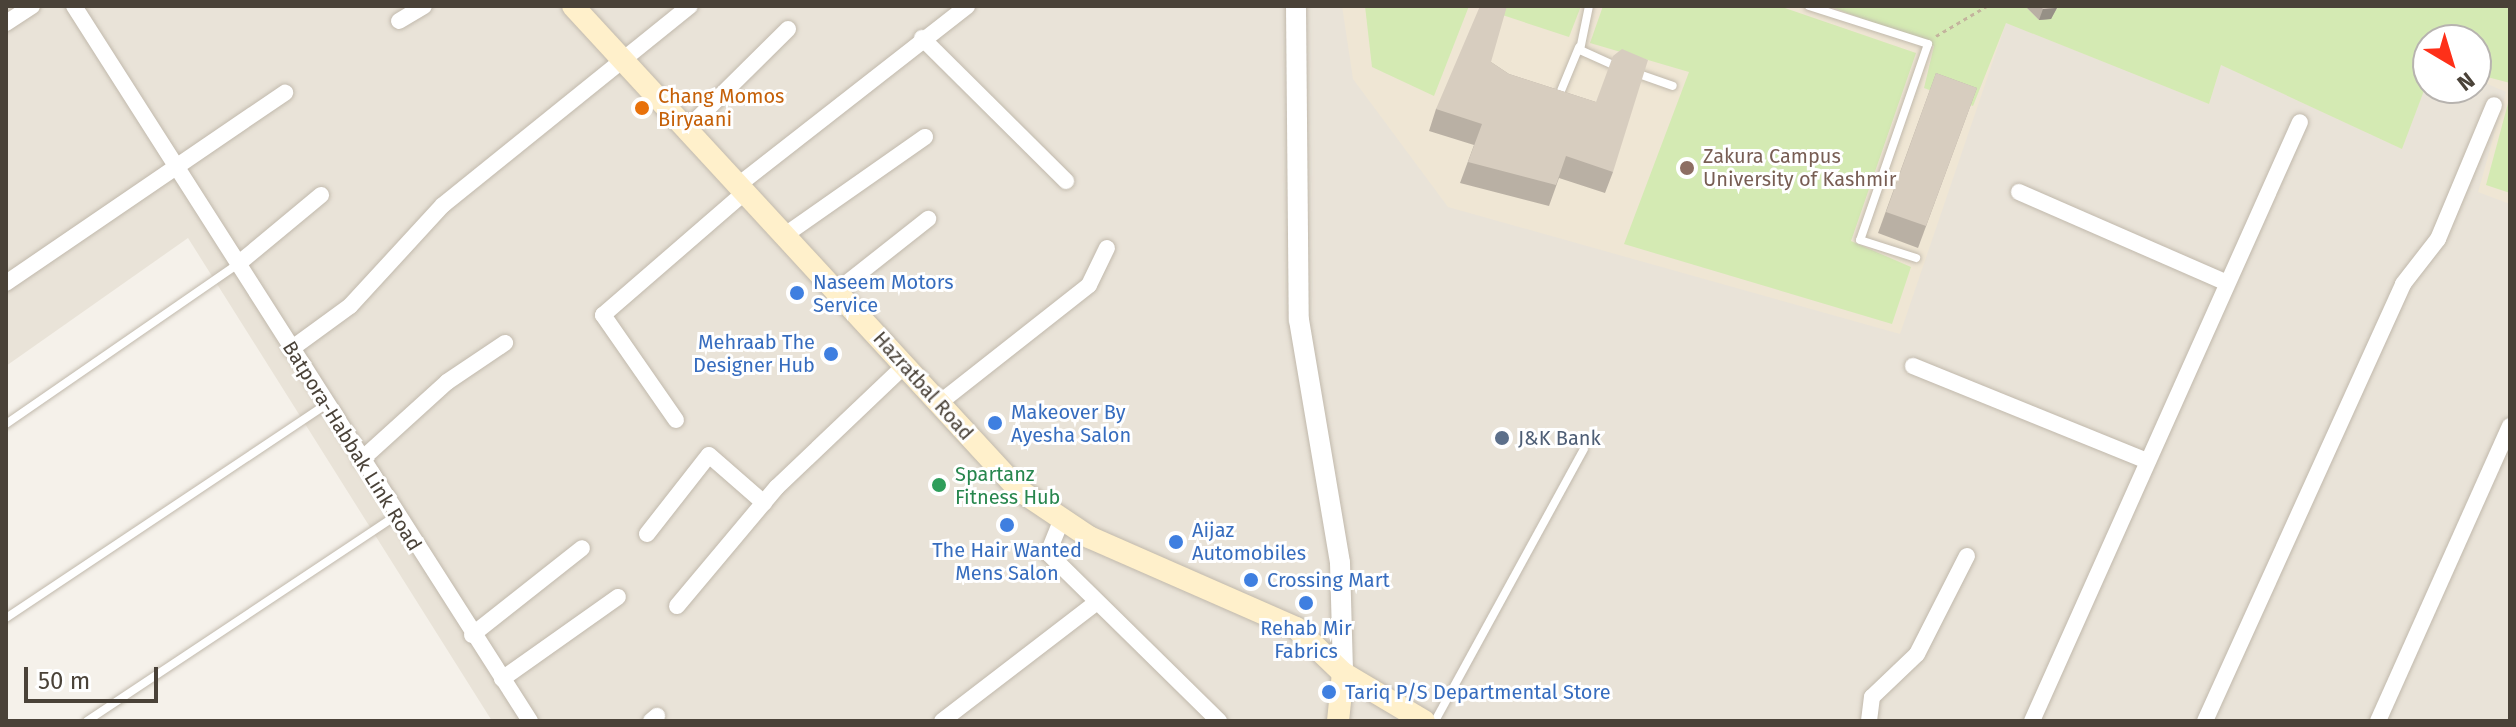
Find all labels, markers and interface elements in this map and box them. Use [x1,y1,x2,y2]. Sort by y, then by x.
north arrow [2412,24,2492,104]
text: N [2452,67,2480,97]
place label: Chang Momos Biryaani [658,84,784,131]
marker: Chang Momos Biryaani [633,99,651,117]
place label: Zakura Campus University of Kashmir [1703,144,1896,191]
marker: Zakura Campus University of Kashmir [1678,159,1696,177]
place label: Naseem Motors Service [813,270,954,317]
marker: Naseem Motors Service [788,284,806,302]
street label: Hazratbal Road [868,327,978,445]
place label: Mehraab The Designer Hub [693,330,815,377]
street label: Batpora-Habbak Link Road [277,337,427,555]
marker: Mehraab The Designer Hub [822,345,840,363]
place label: Makeover By Ayesha Salon [1011,400,1131,447]
marker: Makeover By Ayesha Salon [986,414,1004,432]
place label: J&K Bank [1518,426,1601,450]
marker: J&K Bank [1493,429,1511,447]
place label: Spartanz Fitness Hub [955,462,1060,509]
marker: Spartanz Fitness Hub [930,476,948,494]
marker: The Hair Wanted Mens Salon [998,516,1016,534]
place label: Aijaz Automobiles [1192,518,1306,565]
marker: Aijaz Automobiles [1167,533,1185,551]
place label: The Hair Wanted Mens Salon [932,538,1082,585]
place label: Crossing Mart [1267,568,1390,592]
marker: Crossing Mart [1242,571,1260,589]
marker: Rehab Mir Fabrics [1297,594,1315,612]
place label: Rehab Mir Fabrics [1260,616,1352,663]
scale bar [28,651,162,701]
text: 50 m [38,667,90,695]
place label: Tariq P/S Departmental Store [1345,680,1611,704]
marker: Tariq P/S Departmental Store [1320,683,1338,701]

